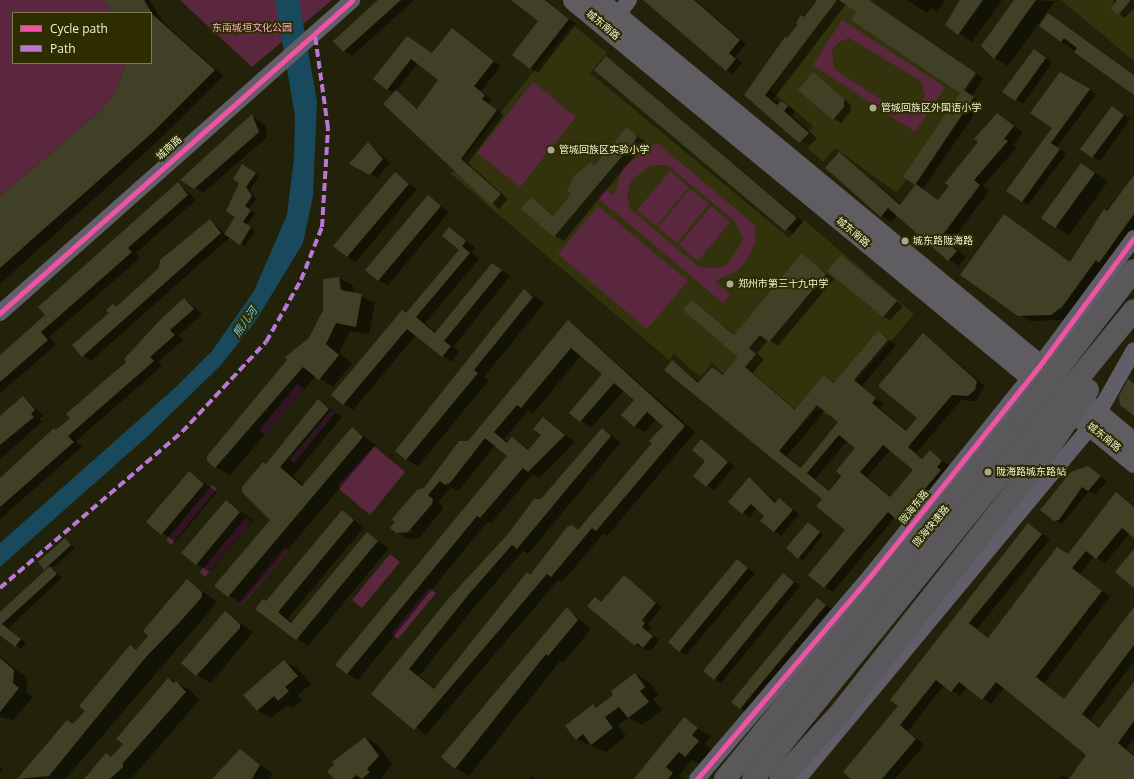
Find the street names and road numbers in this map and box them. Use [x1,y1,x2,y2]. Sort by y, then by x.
street label: 城东南路 [584,8,622,42]
street label: 城南路 [154,134,184,162]
street label: 城东南路 [834,215,872,249]
street label: 城东南路 [1085,420,1123,454]
street label: 陇海东路 [897,488,931,526]
street label: 陇海快速路 [910,503,952,549]

